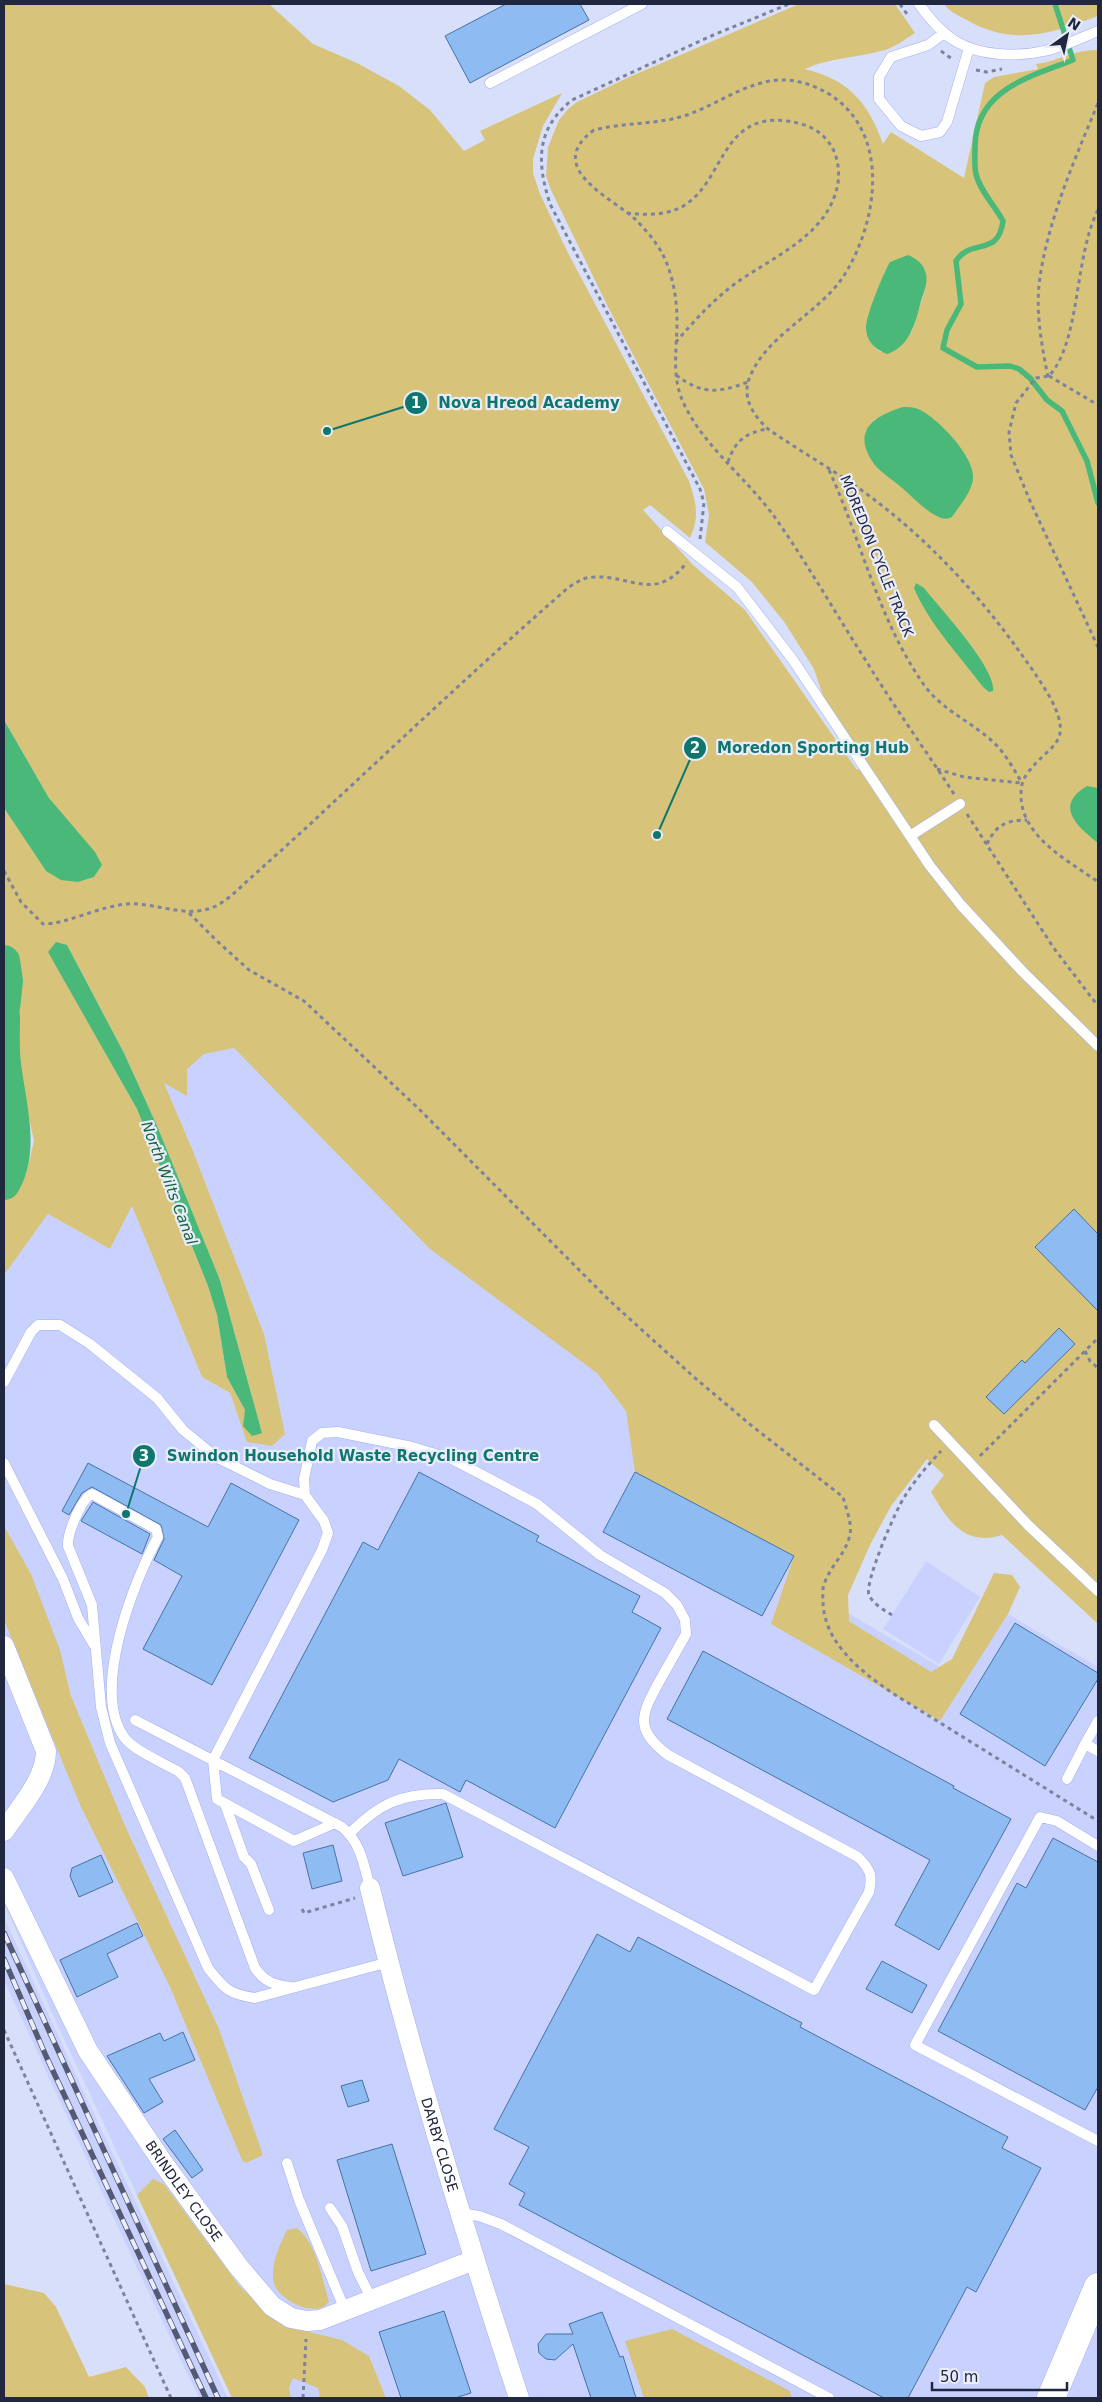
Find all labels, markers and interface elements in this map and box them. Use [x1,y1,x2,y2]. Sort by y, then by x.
north arrow [1042,10,1092,60]
text: N [1065,14,1083,34]
callout: Nova Hreod Academy [404,388,630,418]
text: 1 [411,394,421,412]
text: Nova Hreod Academy [438,394,620,412]
street label: MOREDON CYCLE TRACK [837,473,917,640]
callout: Moredon Sporting Hub [682,733,919,763]
text: 2 [690,739,700,757]
text: Moredon Sporting Hub [717,739,909,757]
water label: North Wilts Canal [137,1119,201,1248]
callout: Swindon Household Waste Recycling Centre [132,1441,549,1471]
text: 3 [139,1447,149,1465]
text: Swindon Household Waste Recycling Centre [167,1447,539,1465]
street label: DARBY CLOSE [418,2096,461,2194]
street label: BRINDLEY CLOSE [142,2138,225,2245]
scale bar [932,2360,1067,2392]
text: 50 m [940,2368,978,2386]

